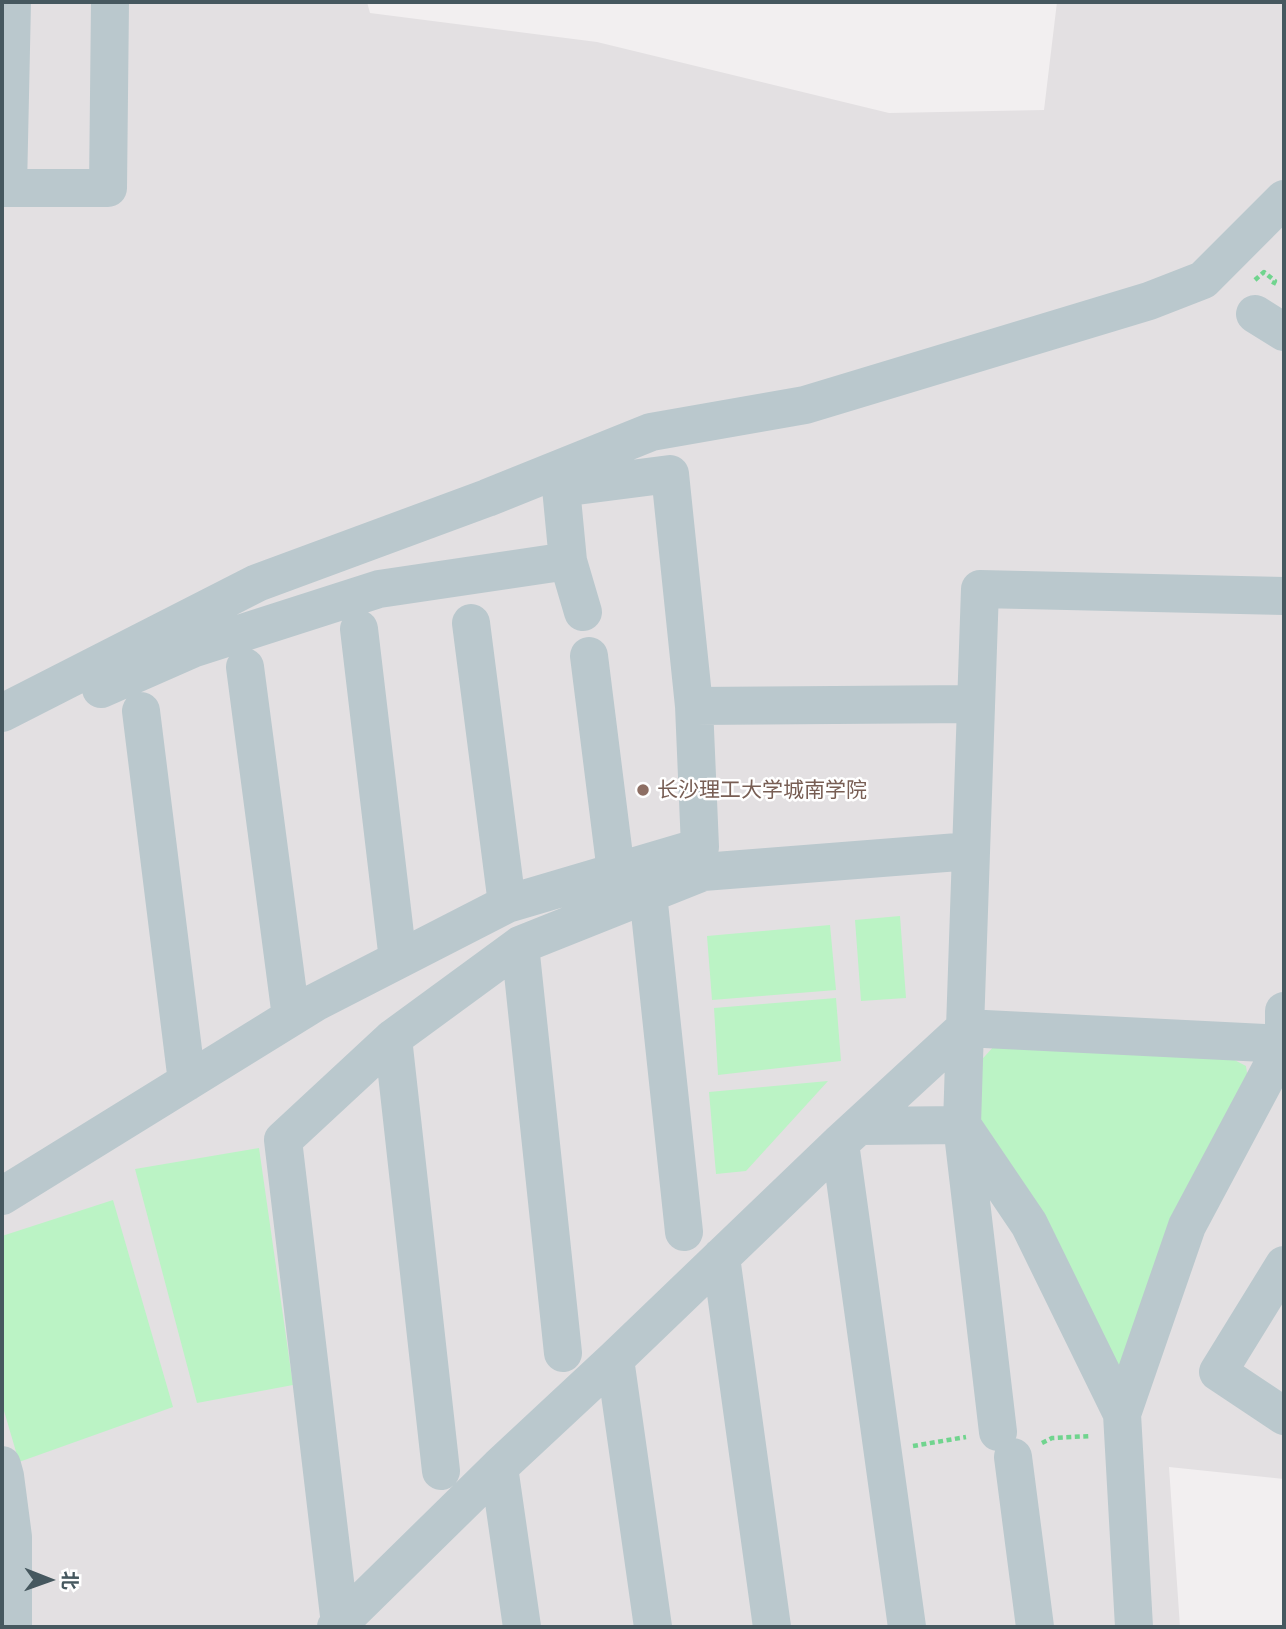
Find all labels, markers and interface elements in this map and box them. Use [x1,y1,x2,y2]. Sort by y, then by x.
place label: 长沙理工大学城南学院 [657,777,867,803]
marker: 长沙理工大学城南学院 [635,782,651,798]
north arrow [14,1545,84,1615]
text: 北 [59,1571,82,1590]

